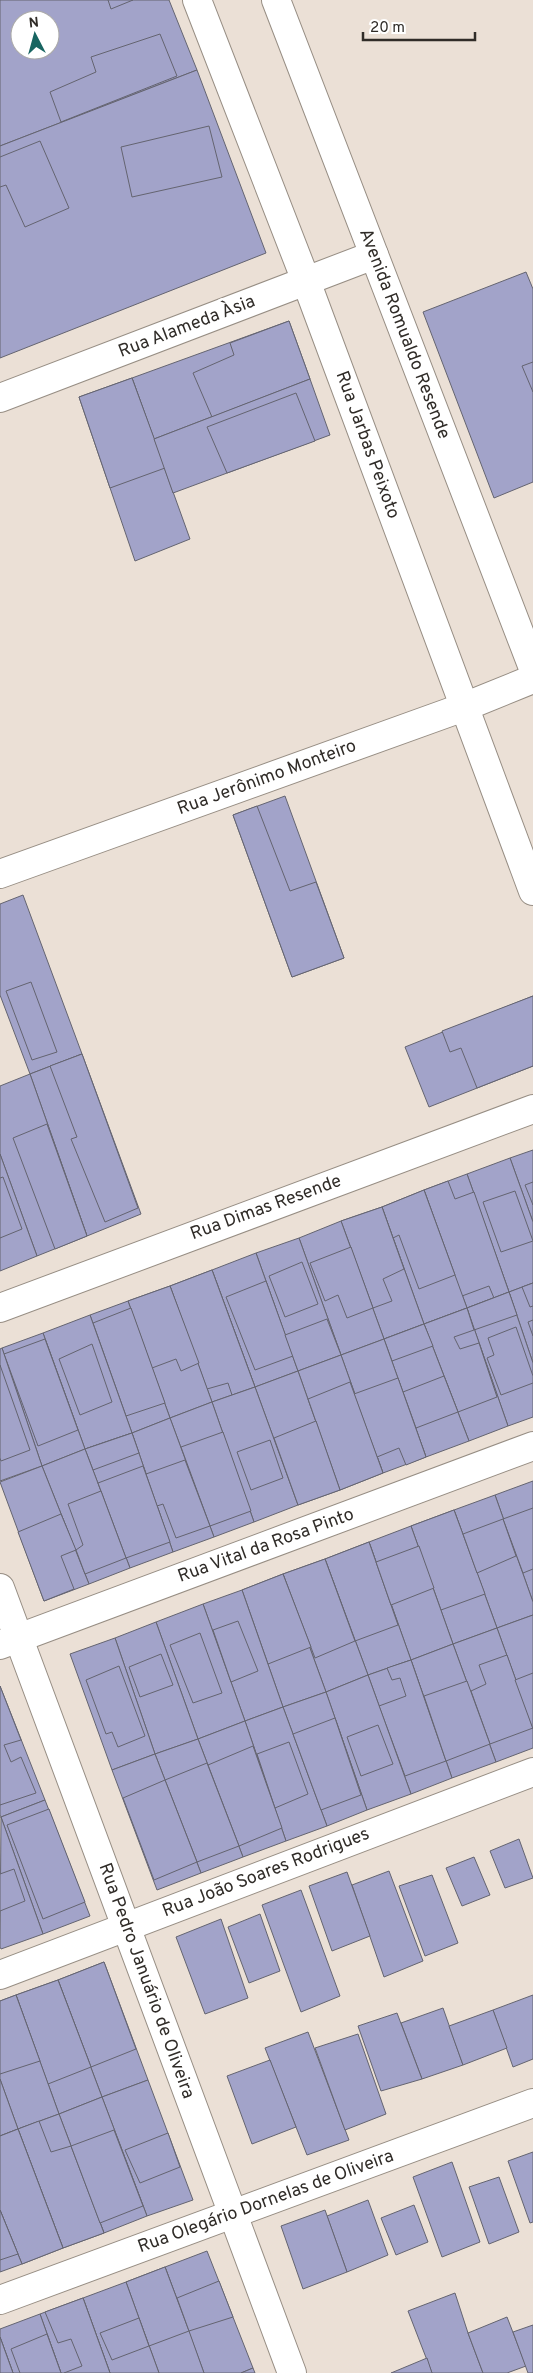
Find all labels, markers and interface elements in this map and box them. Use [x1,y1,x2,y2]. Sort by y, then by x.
north arrow [10,10,60,60]
scale bar [363,10,476,42]
text: N [28,15,40,33]
text: 20 m [370,19,405,38]
street label: Avenida Romualdo Resende [353,225,455,443]
street label: Rua Alameda Àsia [115,288,259,364]
street label: Rua Jarbas Peixoto [330,368,404,522]
street label: Rua Jerônimo Monteiro [174,735,360,821]
street label: Rua Dimas Resende [187,1170,345,1246]
street label: Rua Vital da Rosa Pinto [175,1503,357,1589]
street label: Rua João Soares Rodrigues [159,1823,373,1923]
street label: Rua Pedro Januário de Oliveira [93,1860,199,2102]
street label: Rua Olegário Dornelas de Oliveira [135,2145,397,2259]

